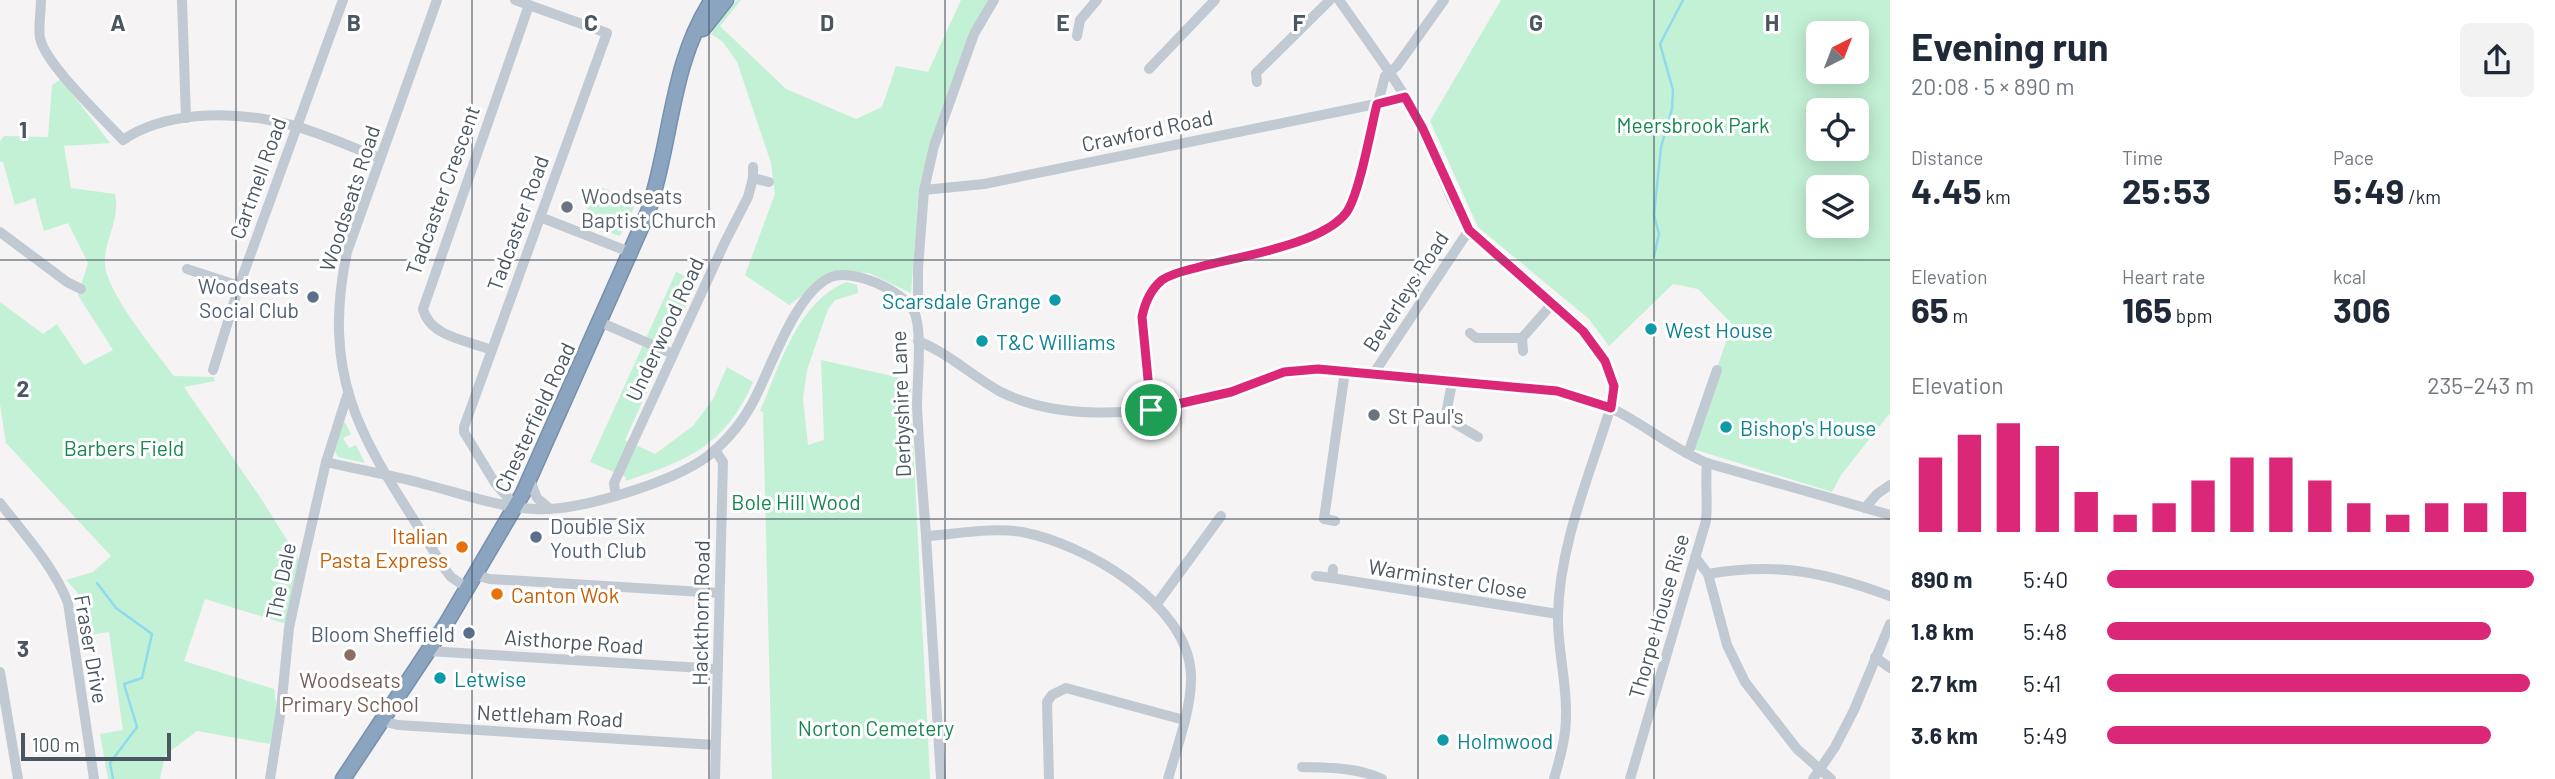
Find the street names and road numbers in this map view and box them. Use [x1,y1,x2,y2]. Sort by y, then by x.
street label: Tadcaster Crescent [400,102,484,278]
street label: Crawford Road [1079,104,1215,156]
street label: Cartmell Road [223,114,291,242]
street label: Woodseats Road [314,122,384,274]
street label: Tadcaster Road [481,152,553,294]
street label: Beverleys Road [1357,226,1453,356]
street label: Underwood Road [620,253,708,405]
street label: Derbyshire Lane [885,330,915,478]
street label: Chesterfield Road [488,338,580,496]
street label: Thorpe House Rise [1622,531,1694,701]
street label: The Dale [260,540,300,622]
street label: Hackthorn Road [686,540,714,686]
street label: Warminster Close [1367,553,1529,603]
street label: Fraser Drive [70,593,114,705]
street label: Aisthorpe Road [504,624,644,658]
street label: Nettleham Road [476,699,624,731]

